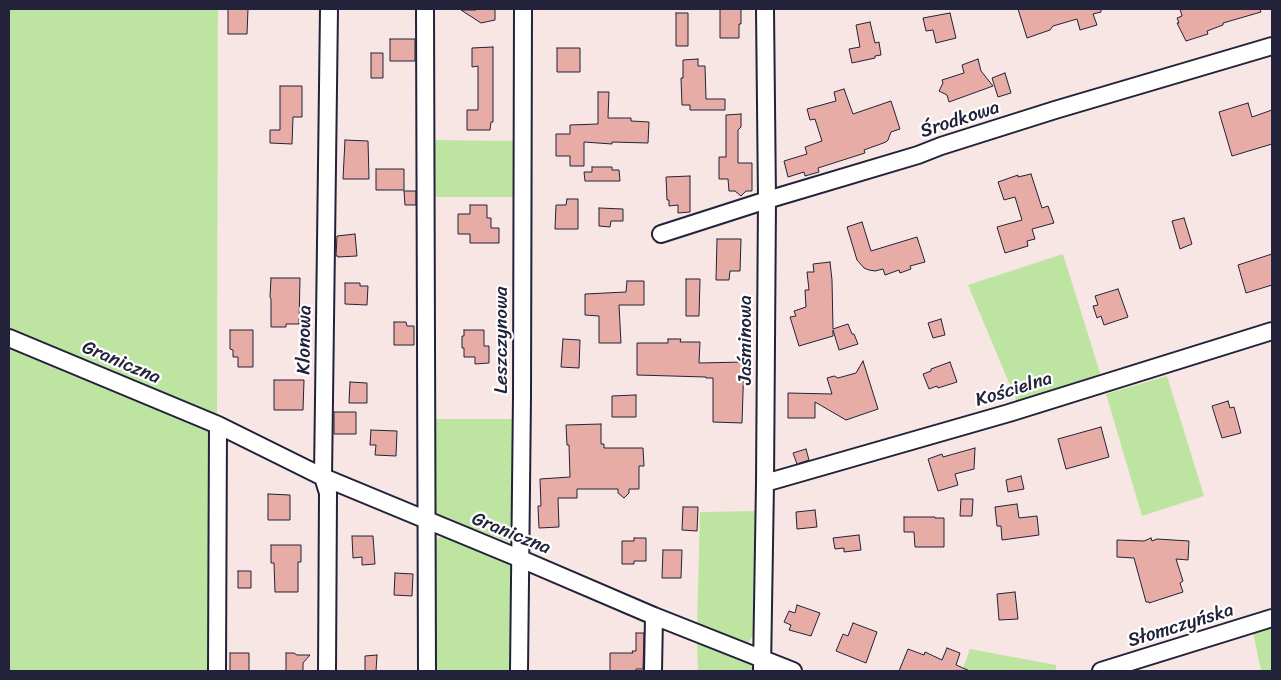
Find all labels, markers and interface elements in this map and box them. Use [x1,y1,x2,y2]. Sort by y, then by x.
street label: Środkowa [918,97,1002,143]
street label: Leszczynowa [491,286,513,394]
street label: Jaśminowa [735,295,757,385]
street label: Klonowa [293,305,317,375]
street label: Graniczna [78,336,164,390]
street label: Kościelna [973,368,1055,412]
street label: Graniczna [468,508,554,560]
street label: Słomczyńska [1125,599,1237,653]

